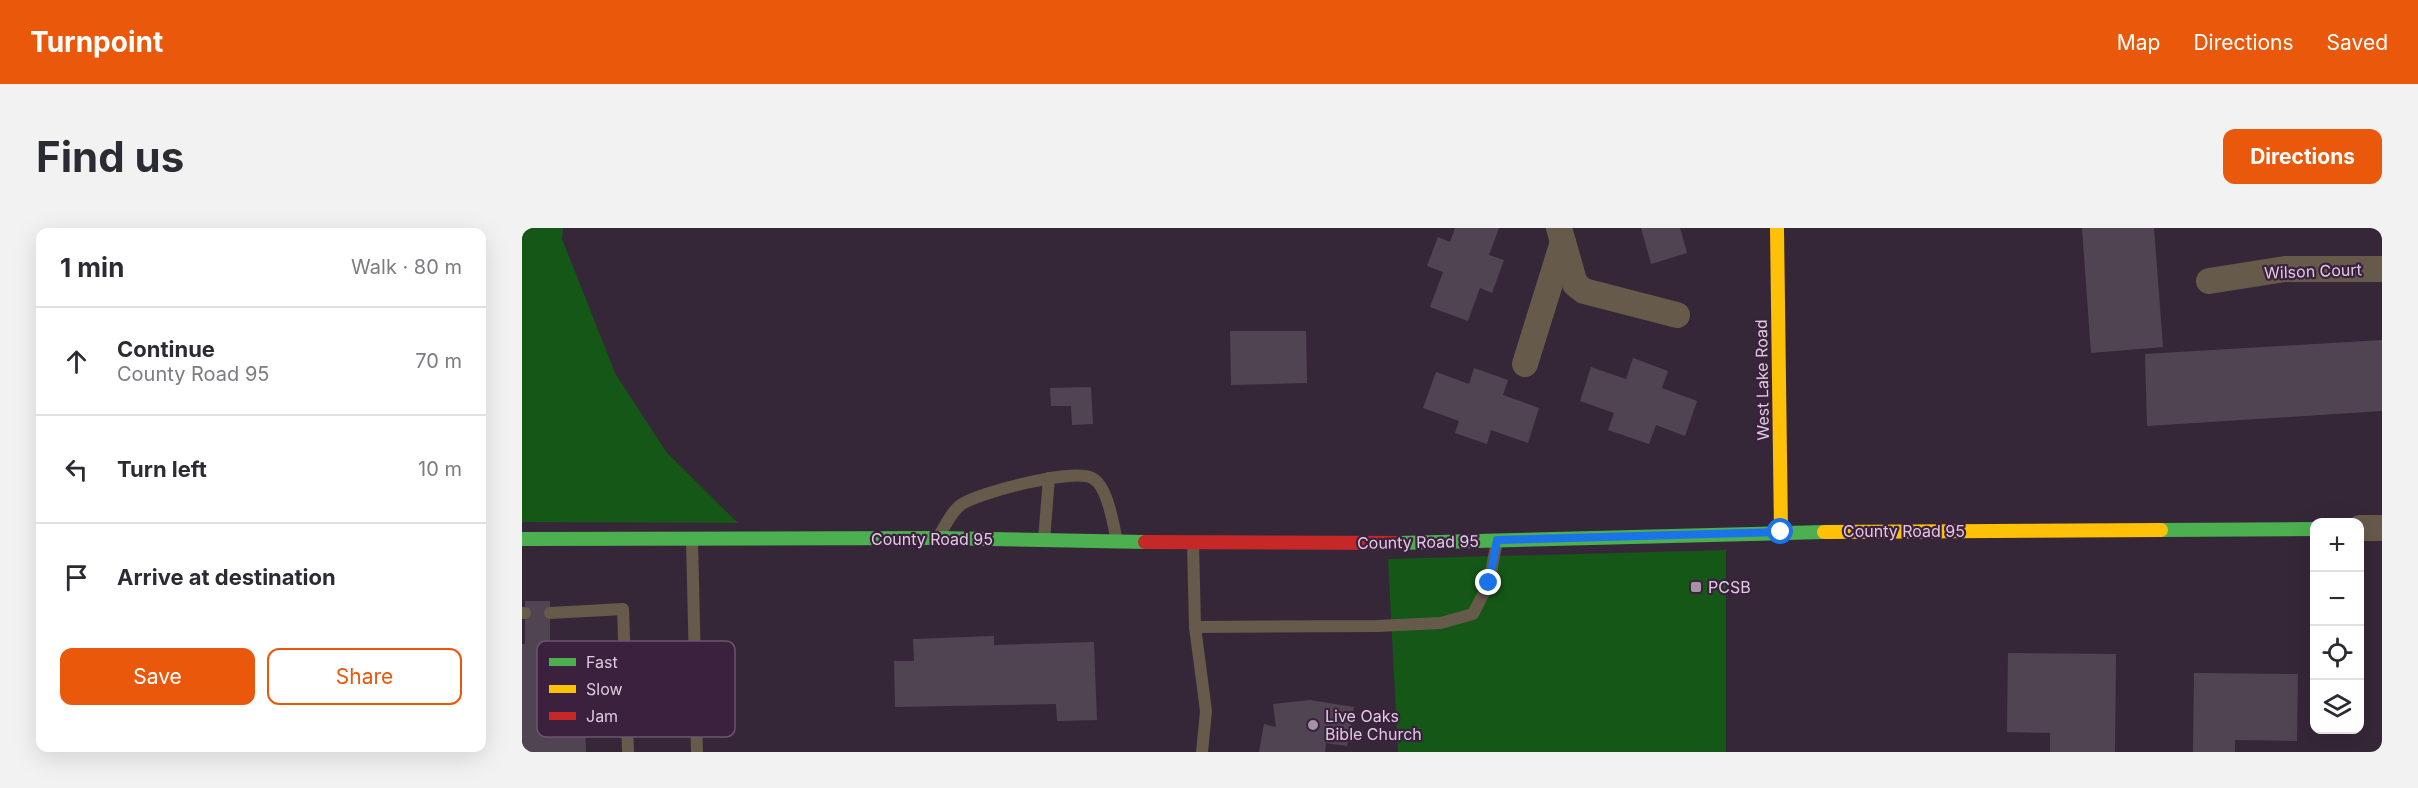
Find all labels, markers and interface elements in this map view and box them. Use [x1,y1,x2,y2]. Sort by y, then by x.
text: Turnpoint [30,25,163,59]
text: Map [2117,30,2160,55]
text: Directions [2193,30,2294,55]
text: Saved [2327,30,2388,55]
button: Directions [2223,129,2382,184]
text: Find us [36,131,184,182]
text: 1 min [60,252,124,283]
text: Walk · 80 m [351,255,462,279]
street label: Wilson Court [2264,259,2362,283]
street label: West Lake Road [1751,319,1773,441]
text: Continue [117,336,215,362]
icon: ahead [60,345,93,378]
text: 70 m [415,349,462,373]
text: County Road 95 [117,362,269,386]
icon: left [60,453,93,486]
text: Turn left [117,456,207,482]
text: 10 m [418,457,462,481]
route start [1767,518,1793,544]
map controls [2310,518,2364,734]
button: + [2310,518,2364,572]
street label: County Road 95 [1843,521,1965,541]
street label: County Road 95 [871,529,993,549]
street label: County Road 95 [1357,531,1479,553]
icon: arrive [60,561,93,594]
text: Arrive at destination [117,564,336,590]
route end [1475,569,1501,595]
button: − [2310,572,2364,626]
place label: PCSB [1708,577,1751,597]
marker: PCSB [1689,580,1703,594]
button: locate [2310,626,2364,680]
legend [537,641,735,737]
button: Save [60,648,255,705]
button: Share [267,648,462,705]
text: Fast [586,652,618,672]
text: Slow [586,679,623,699]
button: layers [2310,680,2364,734]
text: Jam [586,706,618,726]
place label: Live Oaks Bible Church [1325,706,1422,744]
marker: Live Oaks Bible Church [1306,718,1320,732]

